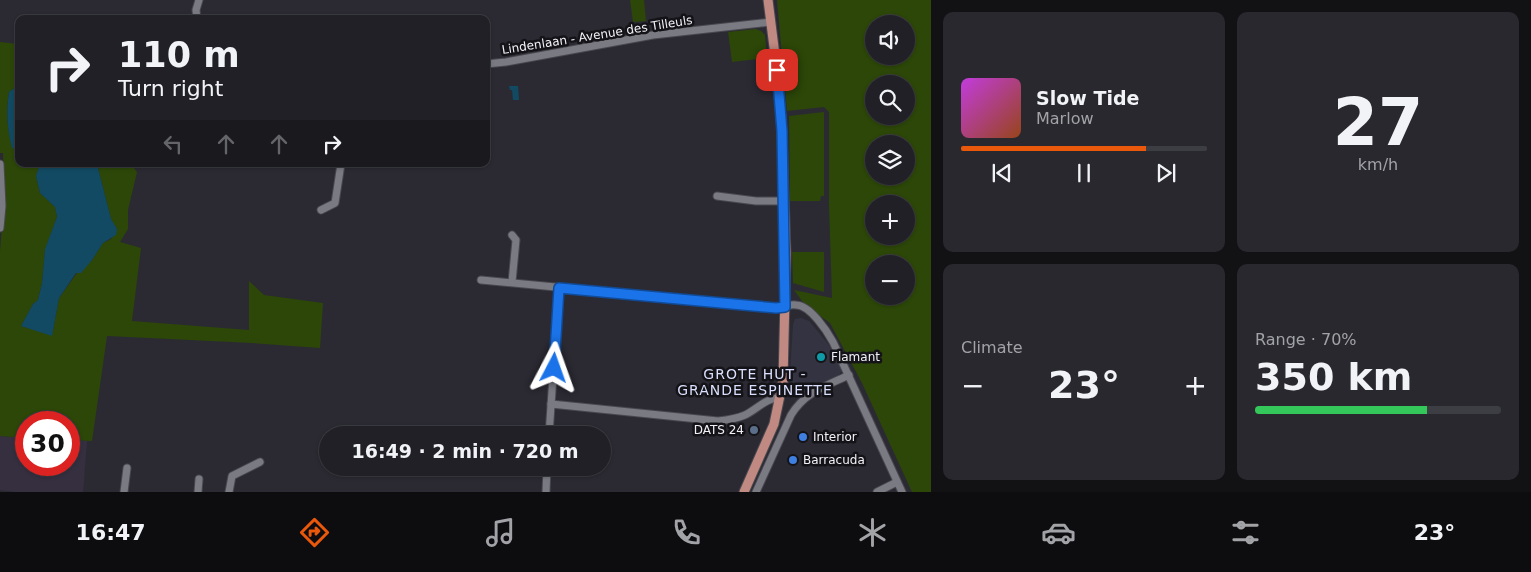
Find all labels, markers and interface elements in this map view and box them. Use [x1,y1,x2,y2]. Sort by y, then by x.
street label: Lindenlaan - Avenue des Tilleuls [501,13,693,57]
map controls [865,15,915,305]
button: sound [865,15,915,65]
icon: right [35,35,100,100]
text: 110 m [118,35,240,75]
pin [756,49,798,91]
icon: arrive [763,56,791,84]
button: search [865,75,915,125]
text: Turn right [118,76,223,101]
text: 27 [1333,85,1423,160]
text: Slow Tide [1036,87,1139,109]
text: Marlow [1036,109,1094,128]
icon: left [159,130,187,158]
icon: ahead [212,130,240,158]
icon: ahead [265,130,293,158]
icon: right [318,130,346,158]
button: layers [865,135,915,185]
text: km/h [1358,155,1398,174]
icon: previous [988,159,1016,187]
icon: pause [1070,159,1098,187]
icon: next [1152,159,1180,187]
button: + [865,195,915,245]
button: − [865,255,915,305]
text: Range · 70% [1255,330,1357,349]
text: Climate [961,338,1023,357]
position arrow [527,341,579,393]
place label: Flamant [831,350,880,364]
marker: Flamant [815,351,827,363]
text: 350 km [1255,355,1412,399]
text: 23° [1048,363,1120,407]
district label: GROTE HUT - GRANDE ESPINETTE [677,366,833,398]
text: − [961,369,984,402]
text: + [1184,369,1207,402]
speed limit sign: 30 [15,411,80,476]
place label: DATS 24 [694,423,744,437]
marker: DATS 24 [748,424,760,436]
place label: Interior [813,430,857,444]
marker: Interior [797,431,809,443]
text: 16:49 · 2 min · 720 m [351,440,579,462]
place label: Barracuda [803,453,865,467]
marker: Barracuda [787,454,799,466]
icon: directions [297,515,332,550]
icon: music [483,515,518,550]
icon: phone [669,515,704,550]
icon: climate [855,515,890,550]
icon: car [1041,515,1076,550]
icon: filters [1228,515,1263,550]
text: 16:47 [76,520,146,545]
text: 23° [1414,520,1455,545]

